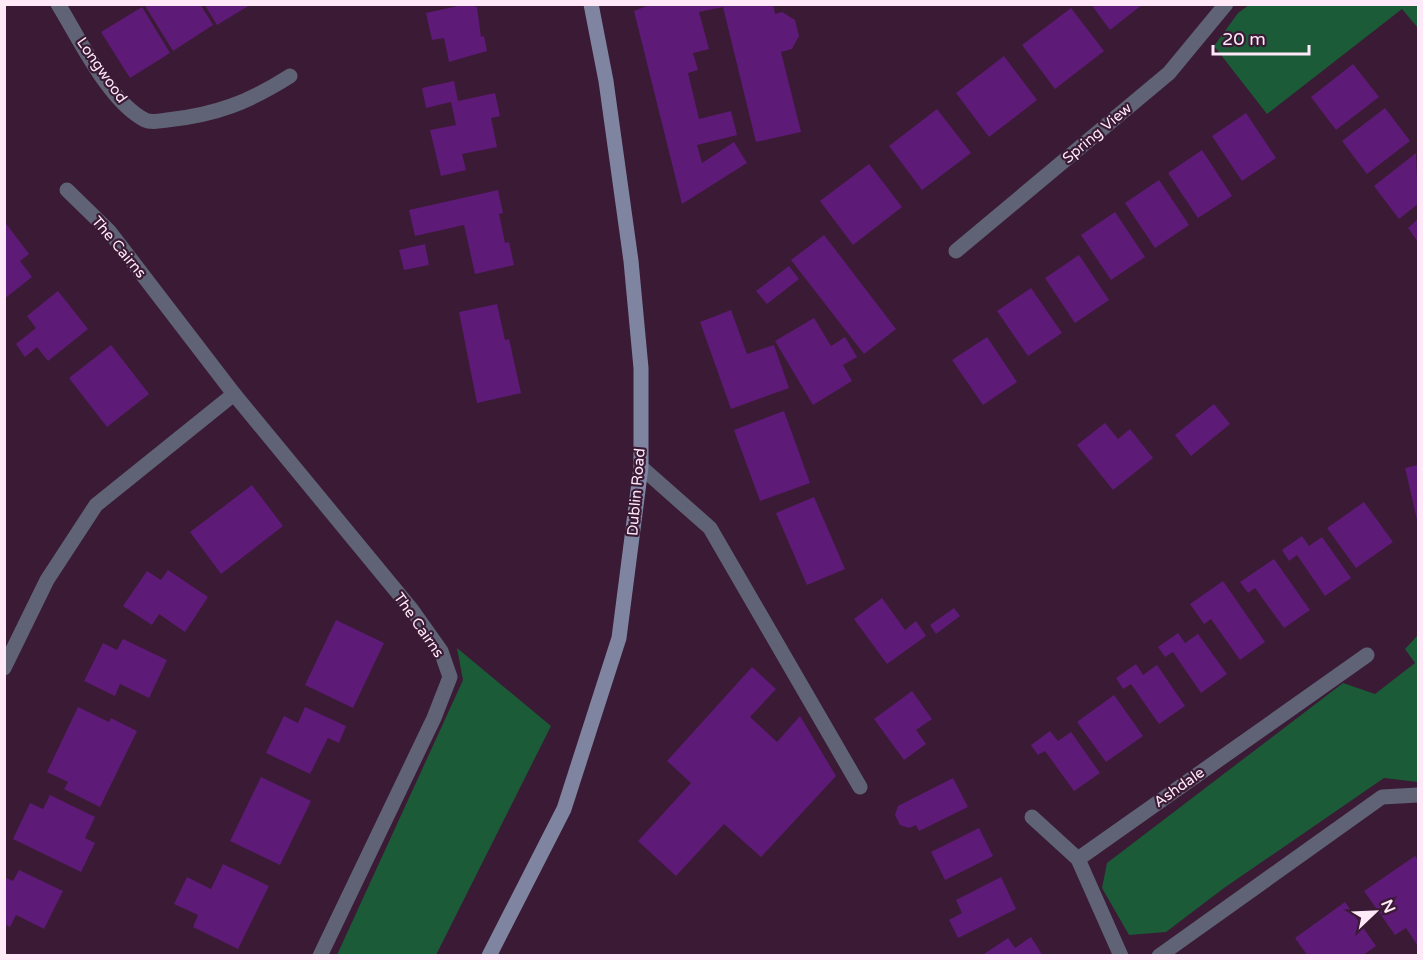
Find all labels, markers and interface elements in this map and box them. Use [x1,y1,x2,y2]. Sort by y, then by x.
scale bar [1213,18,1309,56]
text: 20 m [1222,28,1266,50]
street label: Longwood [73,34,131,106]
street label: Spring View [1059,99,1135,167]
street label: The Cairns [88,212,150,282]
street label: Dublin Road [623,447,649,537]
street label: The Cairns [390,589,448,661]
street label: Ashdale [1150,763,1208,811]
north arrow [1345,882,1405,942]
text: N [1376,897,1400,916]

